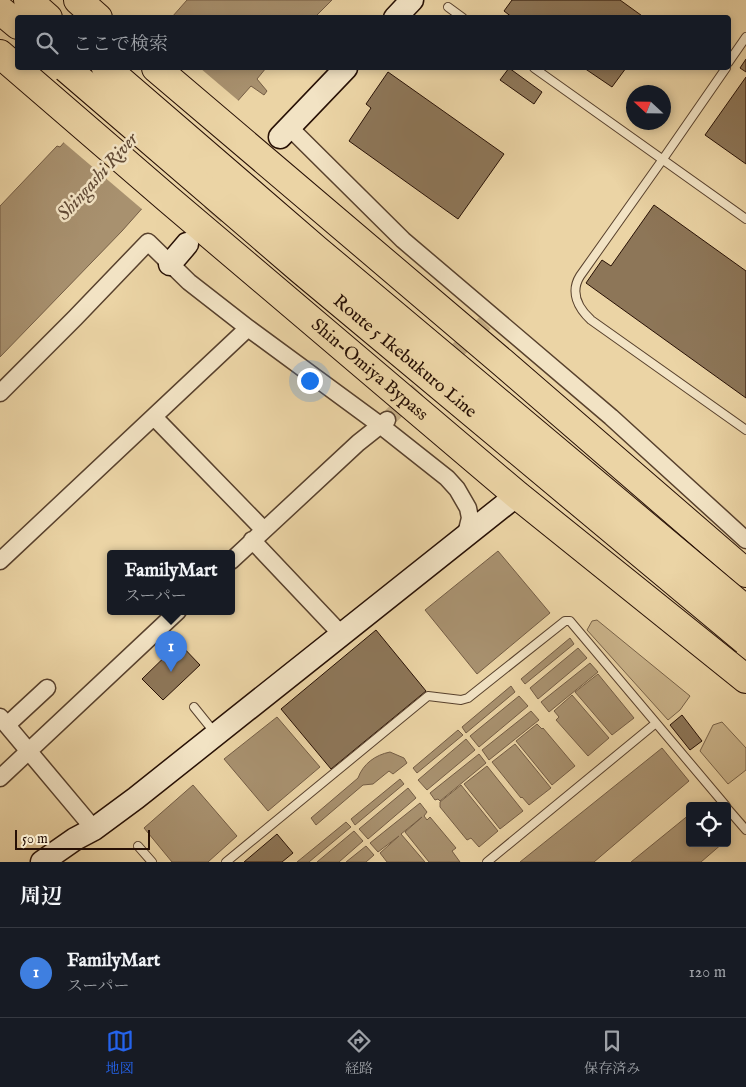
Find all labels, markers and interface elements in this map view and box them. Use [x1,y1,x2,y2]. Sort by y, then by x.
search box [15,15,731,70]
icon: search [33,29,61,57]
text: ここで検索 [73,33,168,57]
north arrow [626,85,671,130]
water label: Shingashi River [52,127,145,226]
street label: Route 5 Ikebukuro Line [328,290,481,423]
street label: Shin-Omiya Bypass [306,314,433,426]
your location [297,368,323,394]
popup [107,550,235,615]
text: FamilyMart [124,559,218,583]
text: スーパー [124,587,187,607]
pin: 1 [155,631,187,672]
map controls [686,802,731,847]
button: locate [686,802,731,847]
scale bar [15,827,150,850]
text: 50 m [22,830,48,848]
text: 周辺 [20,884,62,911]
text: FamilyMart [67,949,160,973]
text: 1 [33,963,39,983]
text: 120 m [689,963,726,983]
text: スーパー [67,977,129,997]
tab: 地図 [106,1027,134,1078]
tab: 経路 [345,1027,373,1078]
tab: 保存済み [584,1027,640,1078]

